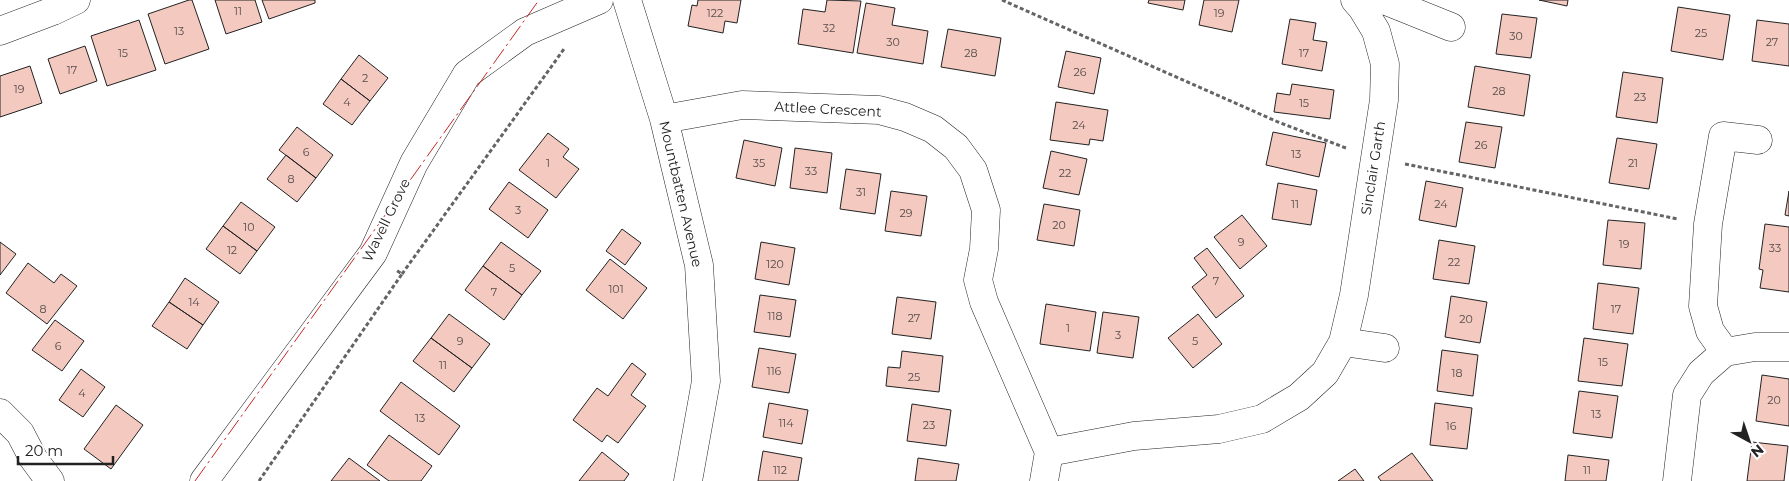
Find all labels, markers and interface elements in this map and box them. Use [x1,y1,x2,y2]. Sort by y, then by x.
house number: 11 [234,4,242,18]
house number: 122 [707,6,723,20]
house number: 19 [1214,6,1225,20]
house number: 32 [823,21,835,35]
house number: 13 [174,24,184,38]
house number: 25 [1695,26,1707,40]
house number: 30 [1509,29,1523,43]
house number: 30 [886,35,900,49]
house number: 27 [1766,35,1778,49]
house number: 15 [118,46,128,60]
house number: 28 [964,46,978,60]
house number: 17 [1299,46,1309,60]
house number: 17 [67,63,77,77]
house number: 26 [1074,65,1087,79]
house number: 2 [362,71,368,85]
house number: 19 [14,82,25,96]
house number: 28 [1492,84,1506,98]
house number: 23 [1634,90,1646,104]
house number: 4 [343,95,351,109]
house number: 15 [1299,96,1309,110]
street label: Attlee Crescent [774,97,882,121]
house number: 24 [1072,118,1086,132]
street label: Mountbatten Avenue [655,119,707,269]
street label: Sinclair Garth [1357,120,1389,216]
house number: 26 [1475,138,1488,152]
house number: 6 [303,145,310,159]
house number: 13 [1291,147,1301,161]
house number: 1 [546,156,550,170]
house number: 35 [753,156,765,170]
house number: 21 [1628,156,1638,170]
house number: 33 [805,164,817,178]
house number: 22 [1059,166,1071,180]
house number: 8 [287,172,295,186]
street label: Wavell Grove [358,175,414,265]
house number: 31 [856,185,866,199]
house number: 11 [1291,197,1299,211]
house number: 24 [1434,197,1448,211]
house number: 3 [515,203,521,217]
house number: 29 [900,206,913,220]
house number: 20 [1052,218,1066,232]
house number: 10 [243,220,255,234]
house number: 9 [1238,235,1245,249]
house number: 19 [1619,237,1630,251]
house number: 33 [1769,241,1781,255]
house number: 12 [227,243,237,257]
house number: 22 [1448,255,1460,269]
house number: 120 [766,257,784,271]
house number: 5 [509,261,515,275]
house number: 7 [1213,274,1219,288]
house number: 101 [608,282,624,296]
house number: 7 [491,285,497,299]
house number: 14 [188,295,200,309]
house number: 8 [39,302,47,316]
house number: 17 [1611,302,1621,316]
house number: 118 [768,309,782,323]
house number: 27 [908,311,920,325]
house number: 20 [1459,312,1473,326]
house number: 1 [1066,321,1070,335]
house number: 3 [1115,328,1121,342]
house number: 9 [457,334,464,348]
house number: 5 [1192,334,1198,348]
house number: 6 [55,339,62,353]
house number: 15 [1598,355,1608,369]
house number: 11 [439,358,447,372]
house number: 116 [767,364,782,378]
house number: 18 [1452,366,1463,380]
house number: 25 [908,370,920,384]
house number: 4 [78,386,86,400]
house number: 20 [1767,393,1781,407]
house number: 13 [1591,407,1601,421]
house number: 13 [415,411,425,425]
house number: 114 [778,416,794,430]
north arrow [1724,416,1774,466]
house number: 23 [923,418,935,432]
house number: 16 [1446,419,1457,433]
scale bar [18,434,112,466]
text: N [1747,440,1767,461]
text: 20 m [25,441,63,460]
house number: 112 [773,463,787,477]
house number: 11 [1583,463,1591,477]

